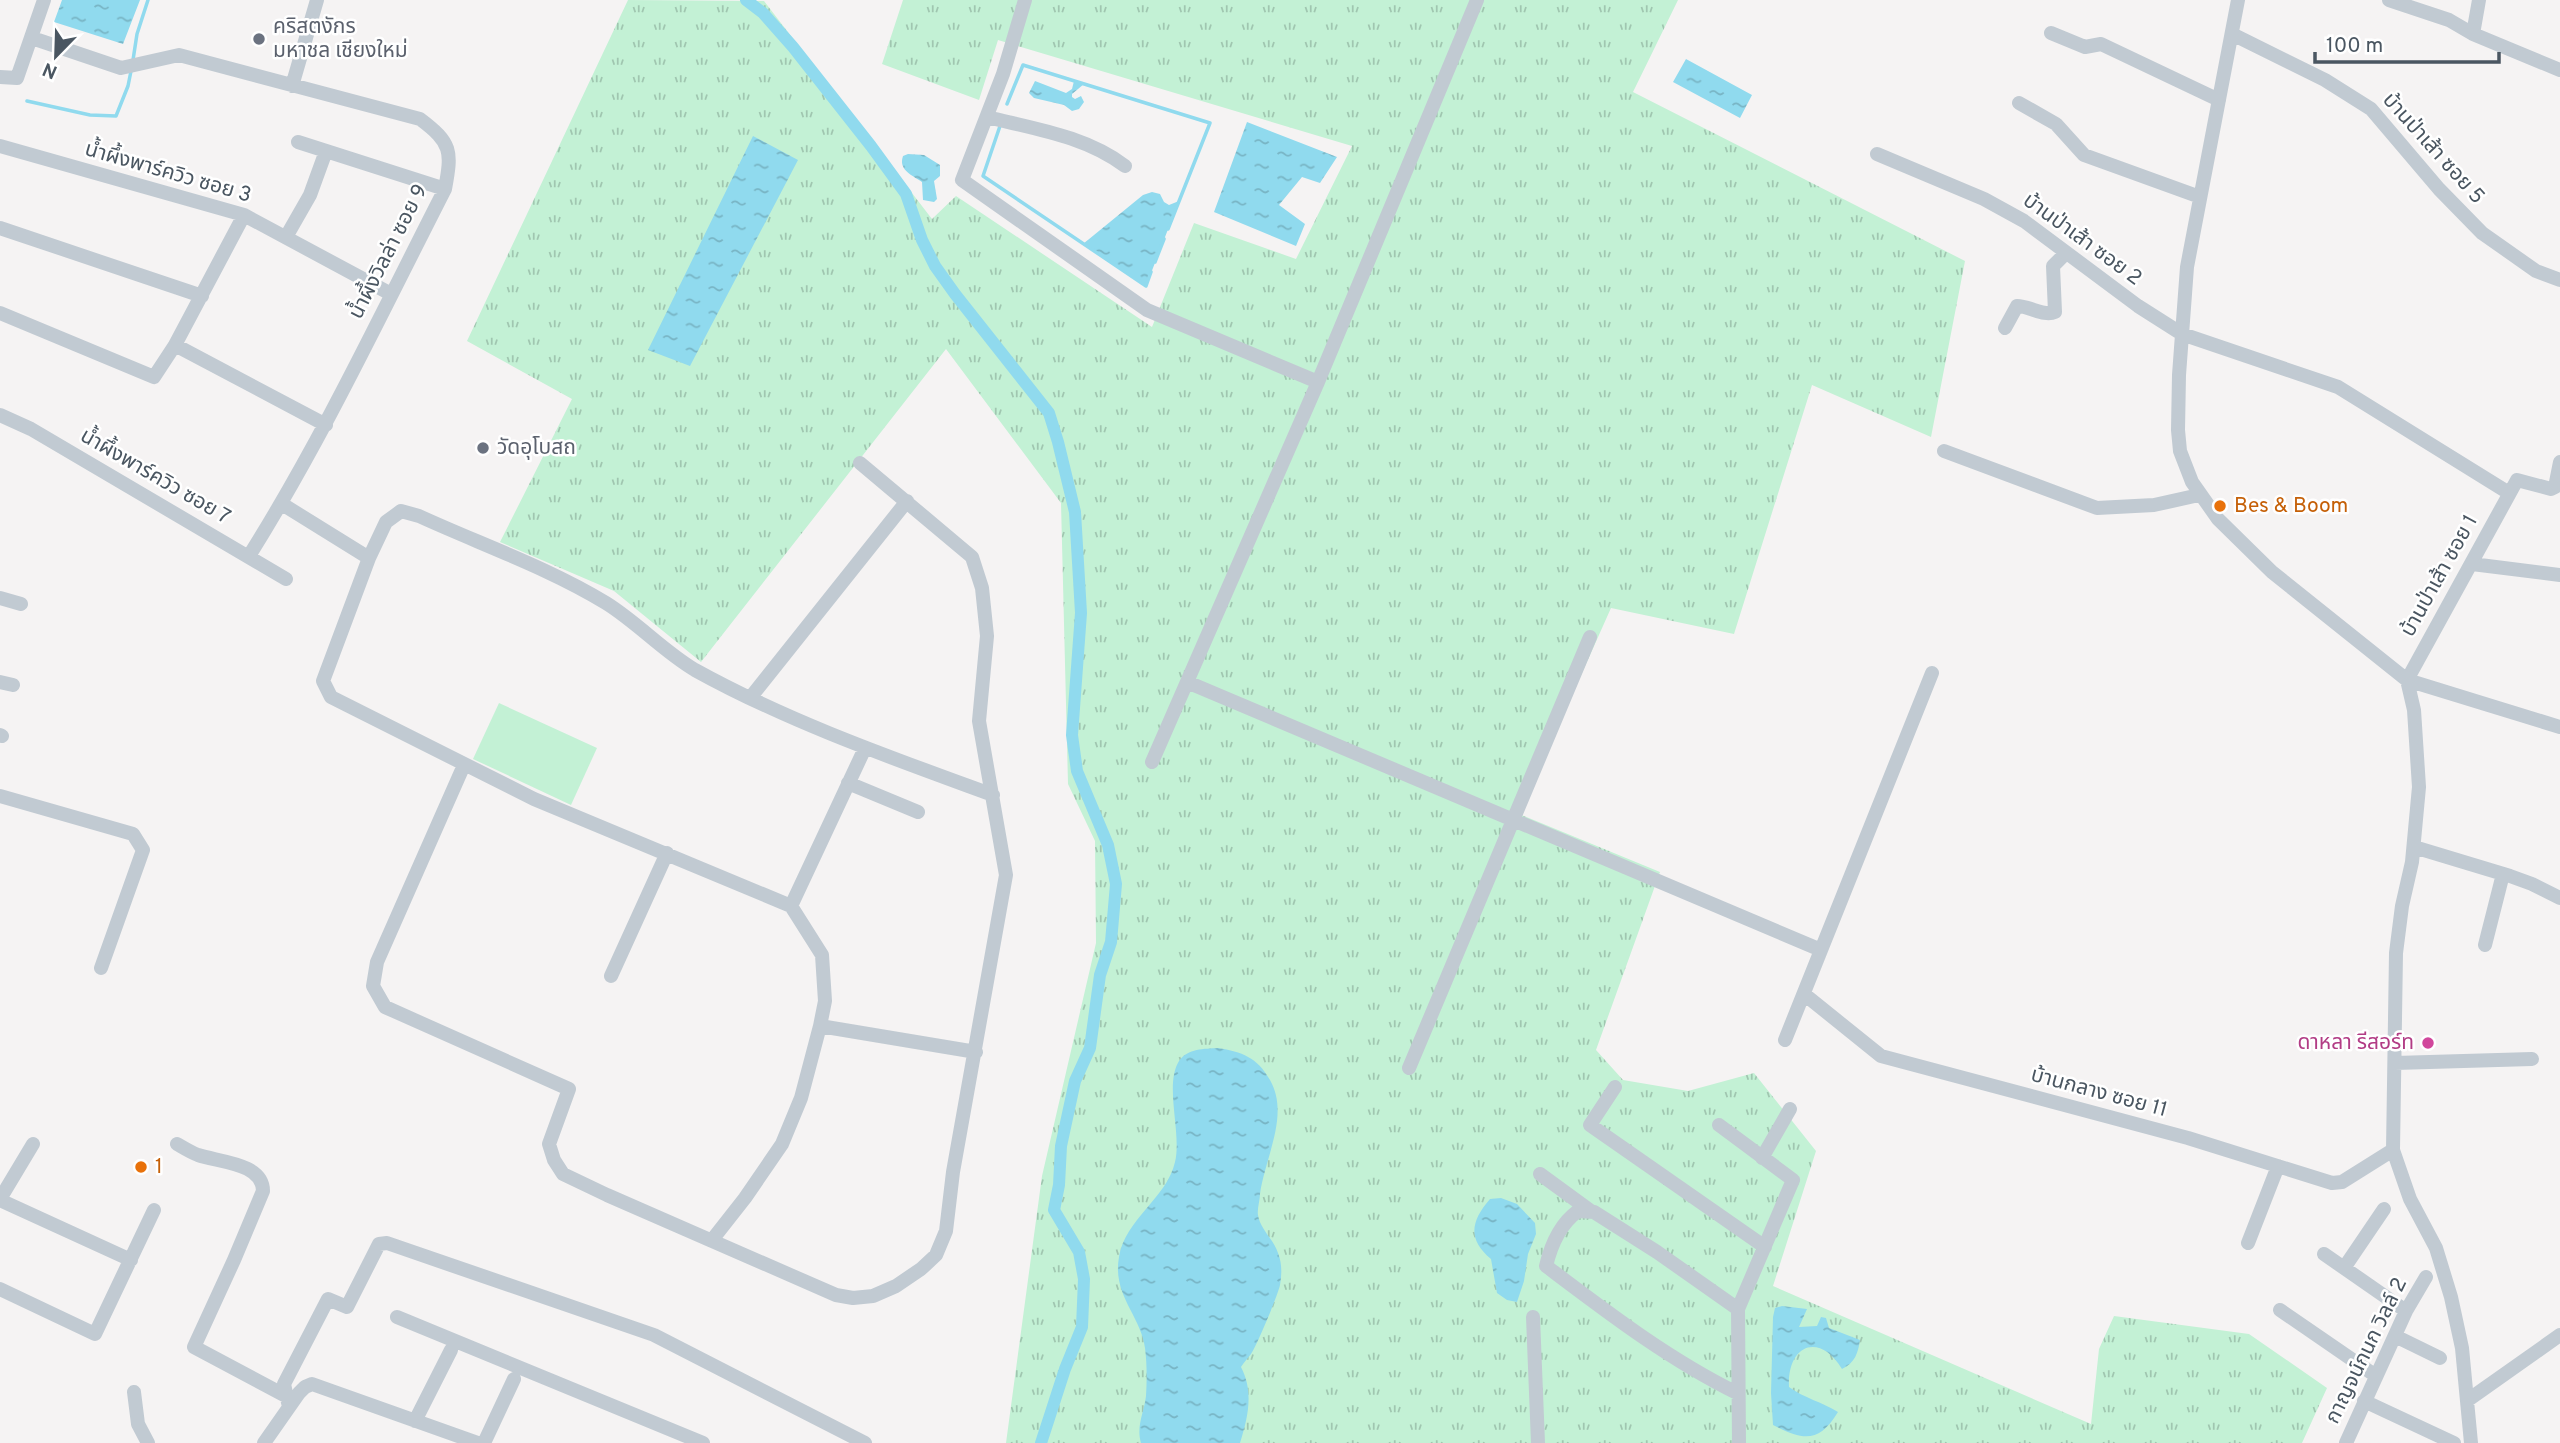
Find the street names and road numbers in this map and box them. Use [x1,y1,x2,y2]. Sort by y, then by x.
street label: บ้านป่าเส้า ซอย 5 [2376,88,2490,210]
street label: น้ำผึ้งพาร์ควิว ซอย 3 [82,133,255,210]
street label: น้ำผึ้งวิลล่า ซอย 9 [341,179,435,324]
street label: บ้านป่าเส้า ซอย 2 [2017,188,2147,292]
street label: น้ำผึ้งพาร์ควิว ซอย 7 [75,420,237,531]
street label: บ้านป่าเส้า ซอย 1 [2395,510,2485,642]
street label: บ้านกลาง ซอย 11 [2028,1062,2170,1124]
street label: กาญจน์กนก วิลล์ 2 [2320,1273,2414,1429]

